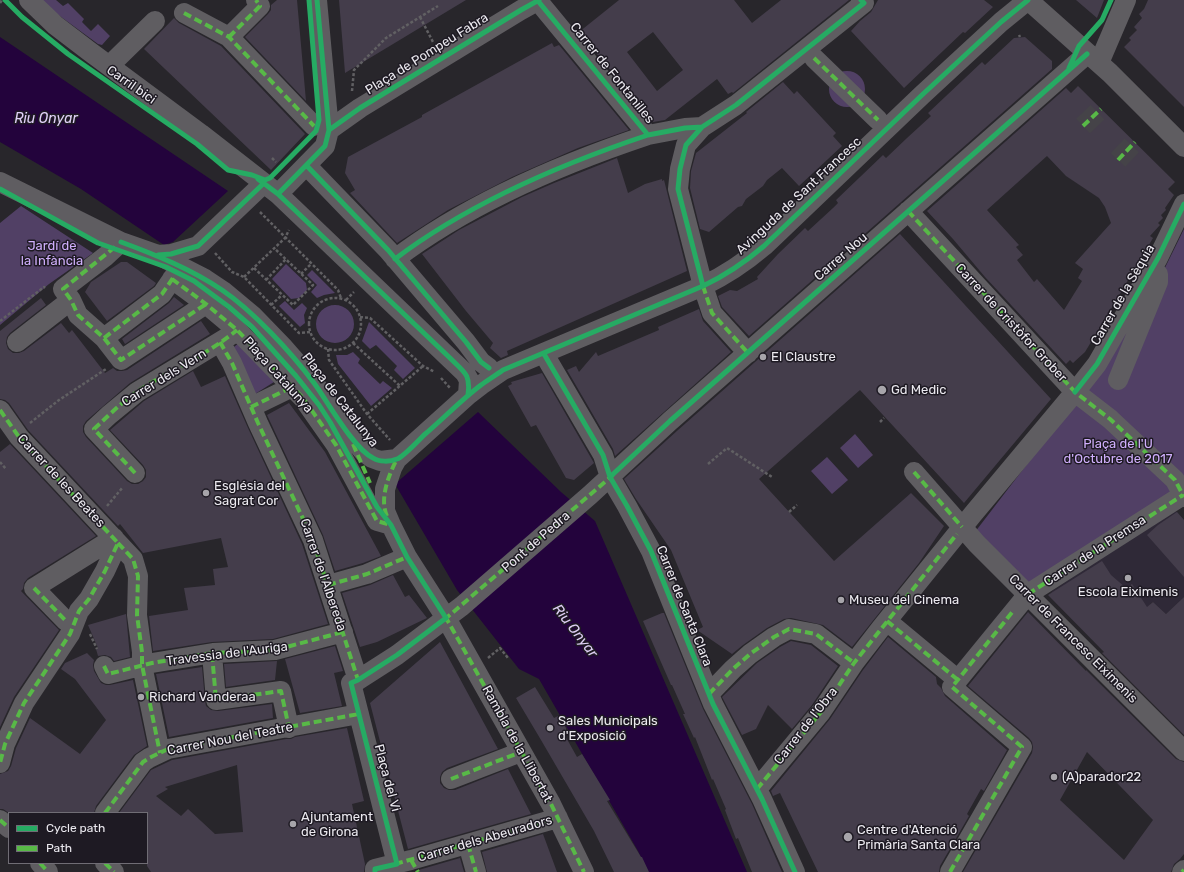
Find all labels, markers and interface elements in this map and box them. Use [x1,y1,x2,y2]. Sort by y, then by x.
street label: Plaça de Pompeu Fabra [363,10,491,98]
street label: Carrer de Fontanilles [566,19,658,127]
street label: Carril bici [103,62,159,108]
water label: Riu Onyar [14,111,78,127]
street label: Avinguda de Sant Francesc [733,134,865,258]
street label: Carrer Nou [811,230,871,284]
park label: Jardí de la Infància [21,238,83,269]
street label: Carrer de la Sèquia [1088,242,1158,348]
street label: Carrer de Cristòfor Grober [952,260,1070,386]
street label: Plaça Catalunya [240,334,316,416]
street label: Carrer dels Vern [119,346,209,410]
place label: El Claustre [771,349,836,365]
street label: Plaça de Catalunya [298,350,382,450]
marker: El Claustre [758,352,768,362]
place label: Gd Medic [891,382,946,398]
marker: Gd Medic [876,384,888,396]
street label: Carrer de les Beates [14,431,108,531]
park label: Plaça de l'U d'Octubre de 2017 [1064,436,1172,467]
place label: Església del Sagrat Cor [214,478,285,509]
marker: Església del Sagrat Cor [201,488,211,498]
street label: Pont de Pedra [499,508,573,576]
street label: Carrer de la Premsa [1041,512,1149,590]
street label: Carrer de l'Albereda [296,517,350,633]
street label: Carrer de Santa Clara [653,543,715,669]
street label: Carrer de Francesc Eiximenis [1005,571,1141,707]
marker: Escola Eiximenis [1123,573,1133,583]
place label: Escola Eiximenis [1078,584,1178,600]
place label: Museu del Cinema [849,592,959,608]
marker: Museu del Cinema [836,595,846,605]
water label: Riu Onyar [549,601,601,661]
street label: Travessia de l'Auriga [165,639,289,669]
street label: Rambla de la Llibertat [478,683,556,805]
street label: Carrer de l'Obra [771,684,841,768]
place label: Richard Vanderaa [149,689,256,705]
marker: Richard Vanderaa [136,692,146,702]
place label: Sales Municipals d'Exposició [558,713,658,744]
street label: Carrer Nou del Teatre [166,719,294,759]
marker: Sales Municipals d'Exposició [545,723,555,733]
street label: Plaça del Vi [371,743,403,813]
place label: (A)parador22 [1062,769,1141,785]
marker: (A)parador22 [1049,772,1059,782]
place label: Ajuntament de Girona [301,809,373,840]
legend [8,812,148,864]
street label: Carrer dels Abeuradors [416,812,554,866]
marker: Ajuntament de Girona [288,819,298,829]
text: Cycle path [46,821,105,835]
place label: Centre d'Atenció Primària Santa Clara [857,822,980,853]
marker: Centre d'Atenció Primària Santa Clara [842,831,854,843]
text: Path [46,841,72,855]

